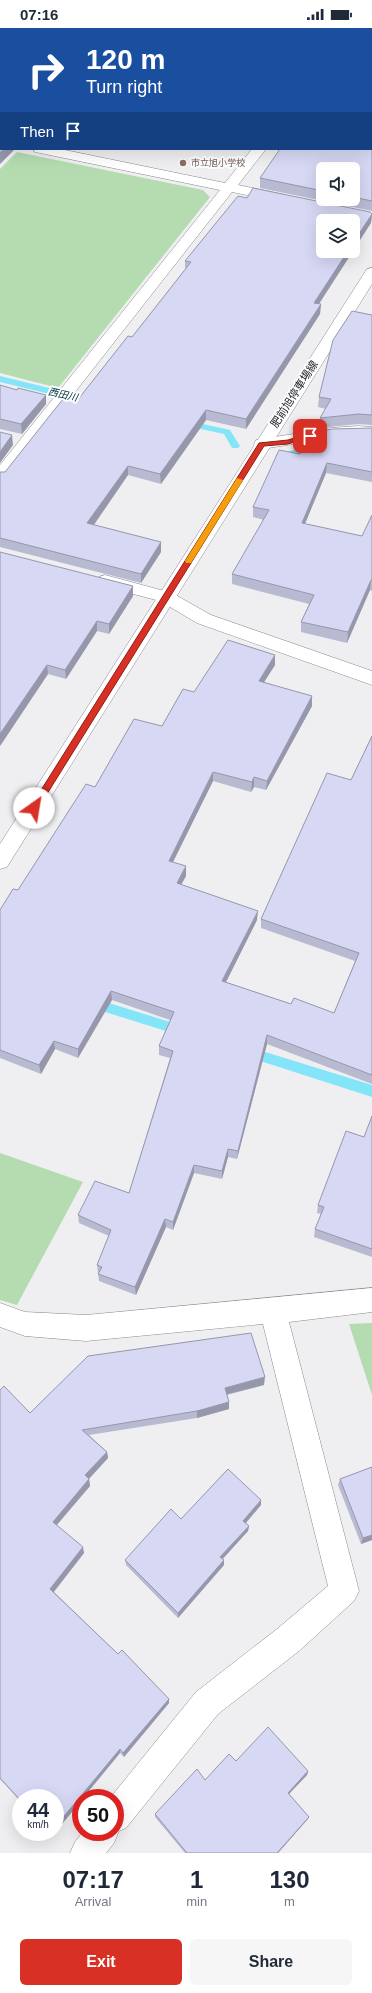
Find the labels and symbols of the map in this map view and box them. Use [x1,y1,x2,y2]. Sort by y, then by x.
marker: 市立旭小学校 [178,158,188,168]
place label: 市立旭小学校 [191,158,245,168]
street label: 肥前旭停車場線 [268,358,320,430]
water label: 西田川 [47,386,80,403]
pin [293,419,327,453]
position arrow [13,787,55,829]
speed limit sign: 50 [72,1789,124,1841]

